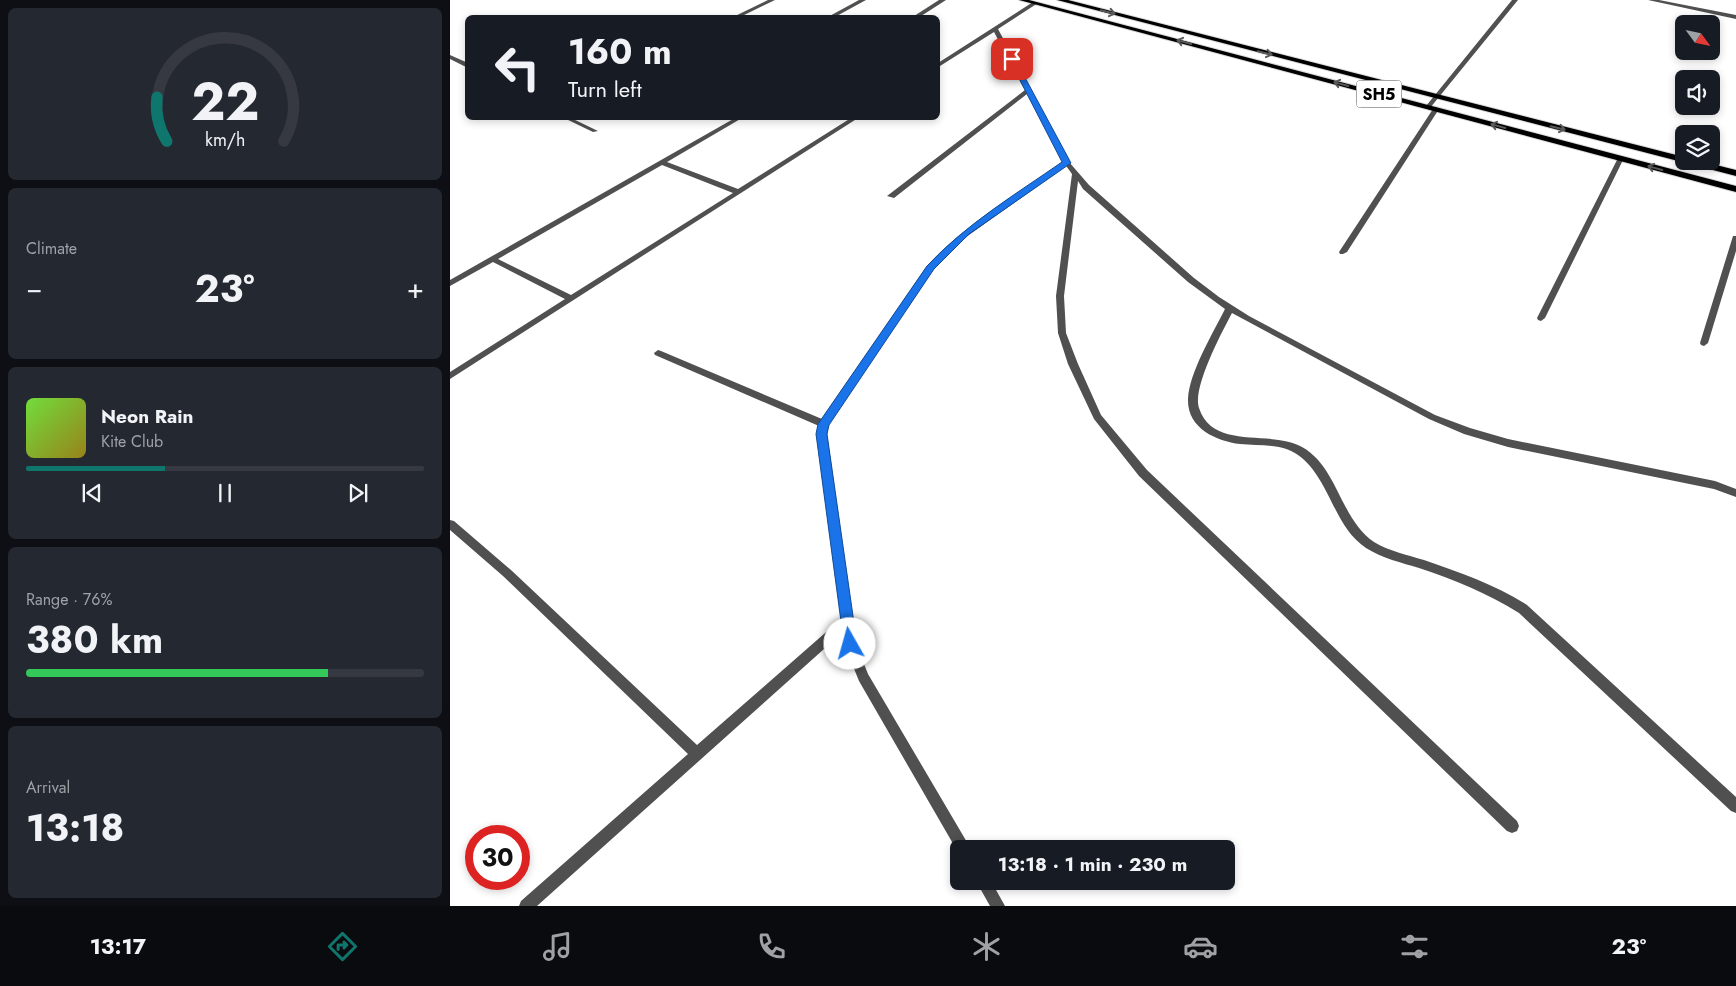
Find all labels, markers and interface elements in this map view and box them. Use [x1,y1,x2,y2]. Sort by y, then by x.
one-way arrow [1099,8,1115,17]
north arrow [1675,15,1720,60]
map controls [1675,15,1720,170]
text: 160 m [568,27,672,77]
icon: left [485,35,550,100]
one-way arrow [1176,37,1192,47]
pin [991,38,1033,80]
icon: arrive [998,45,1026,73]
one-way arrow [1256,48,1272,58]
text: 22 [191,64,259,140]
button: sound [1675,70,1720,115]
text: Turn left [568,73,642,105]
one-way arrow [1334,78,1350,88]
road number: SH5 [1356,80,1402,108]
one-way arrow [1491,120,1507,130]
one-way arrow [1549,124,1565,133]
button: layers [1675,125,1720,170]
text: km/h [205,127,245,153]
one-way arrow [1648,162,1664,172]
text: Climate [26,237,77,260]
text: 23° [195,261,255,316]
text: − [26,268,43,309]
text: + [407,268,424,309]
text: Neon Rain [101,403,194,430]
text: Kite Club [101,430,163,453]
icon: previous [78,479,106,507]
icon: pause [211,479,239,507]
icon: next [344,479,372,507]
text: Range · 76% [26,588,112,611]
text: 380 km [26,612,163,667]
position arrow [823,617,875,669]
text: Arrival [26,776,70,799]
text: 13:18 [26,800,124,855]
speed limit sign: 30 [465,825,530,890]
text: 13:18 · 1 min · 230 m [998,851,1187,878]
icon: directions [325,929,360,964]
icon: music [540,929,575,964]
icon: phone [754,929,789,964]
icon: climate [969,929,1004,964]
icon: car [1183,929,1218,964]
icon: filters [1397,929,1432,964]
text: 13:17 [90,930,146,962]
text: 23° [1612,930,1646,962]

